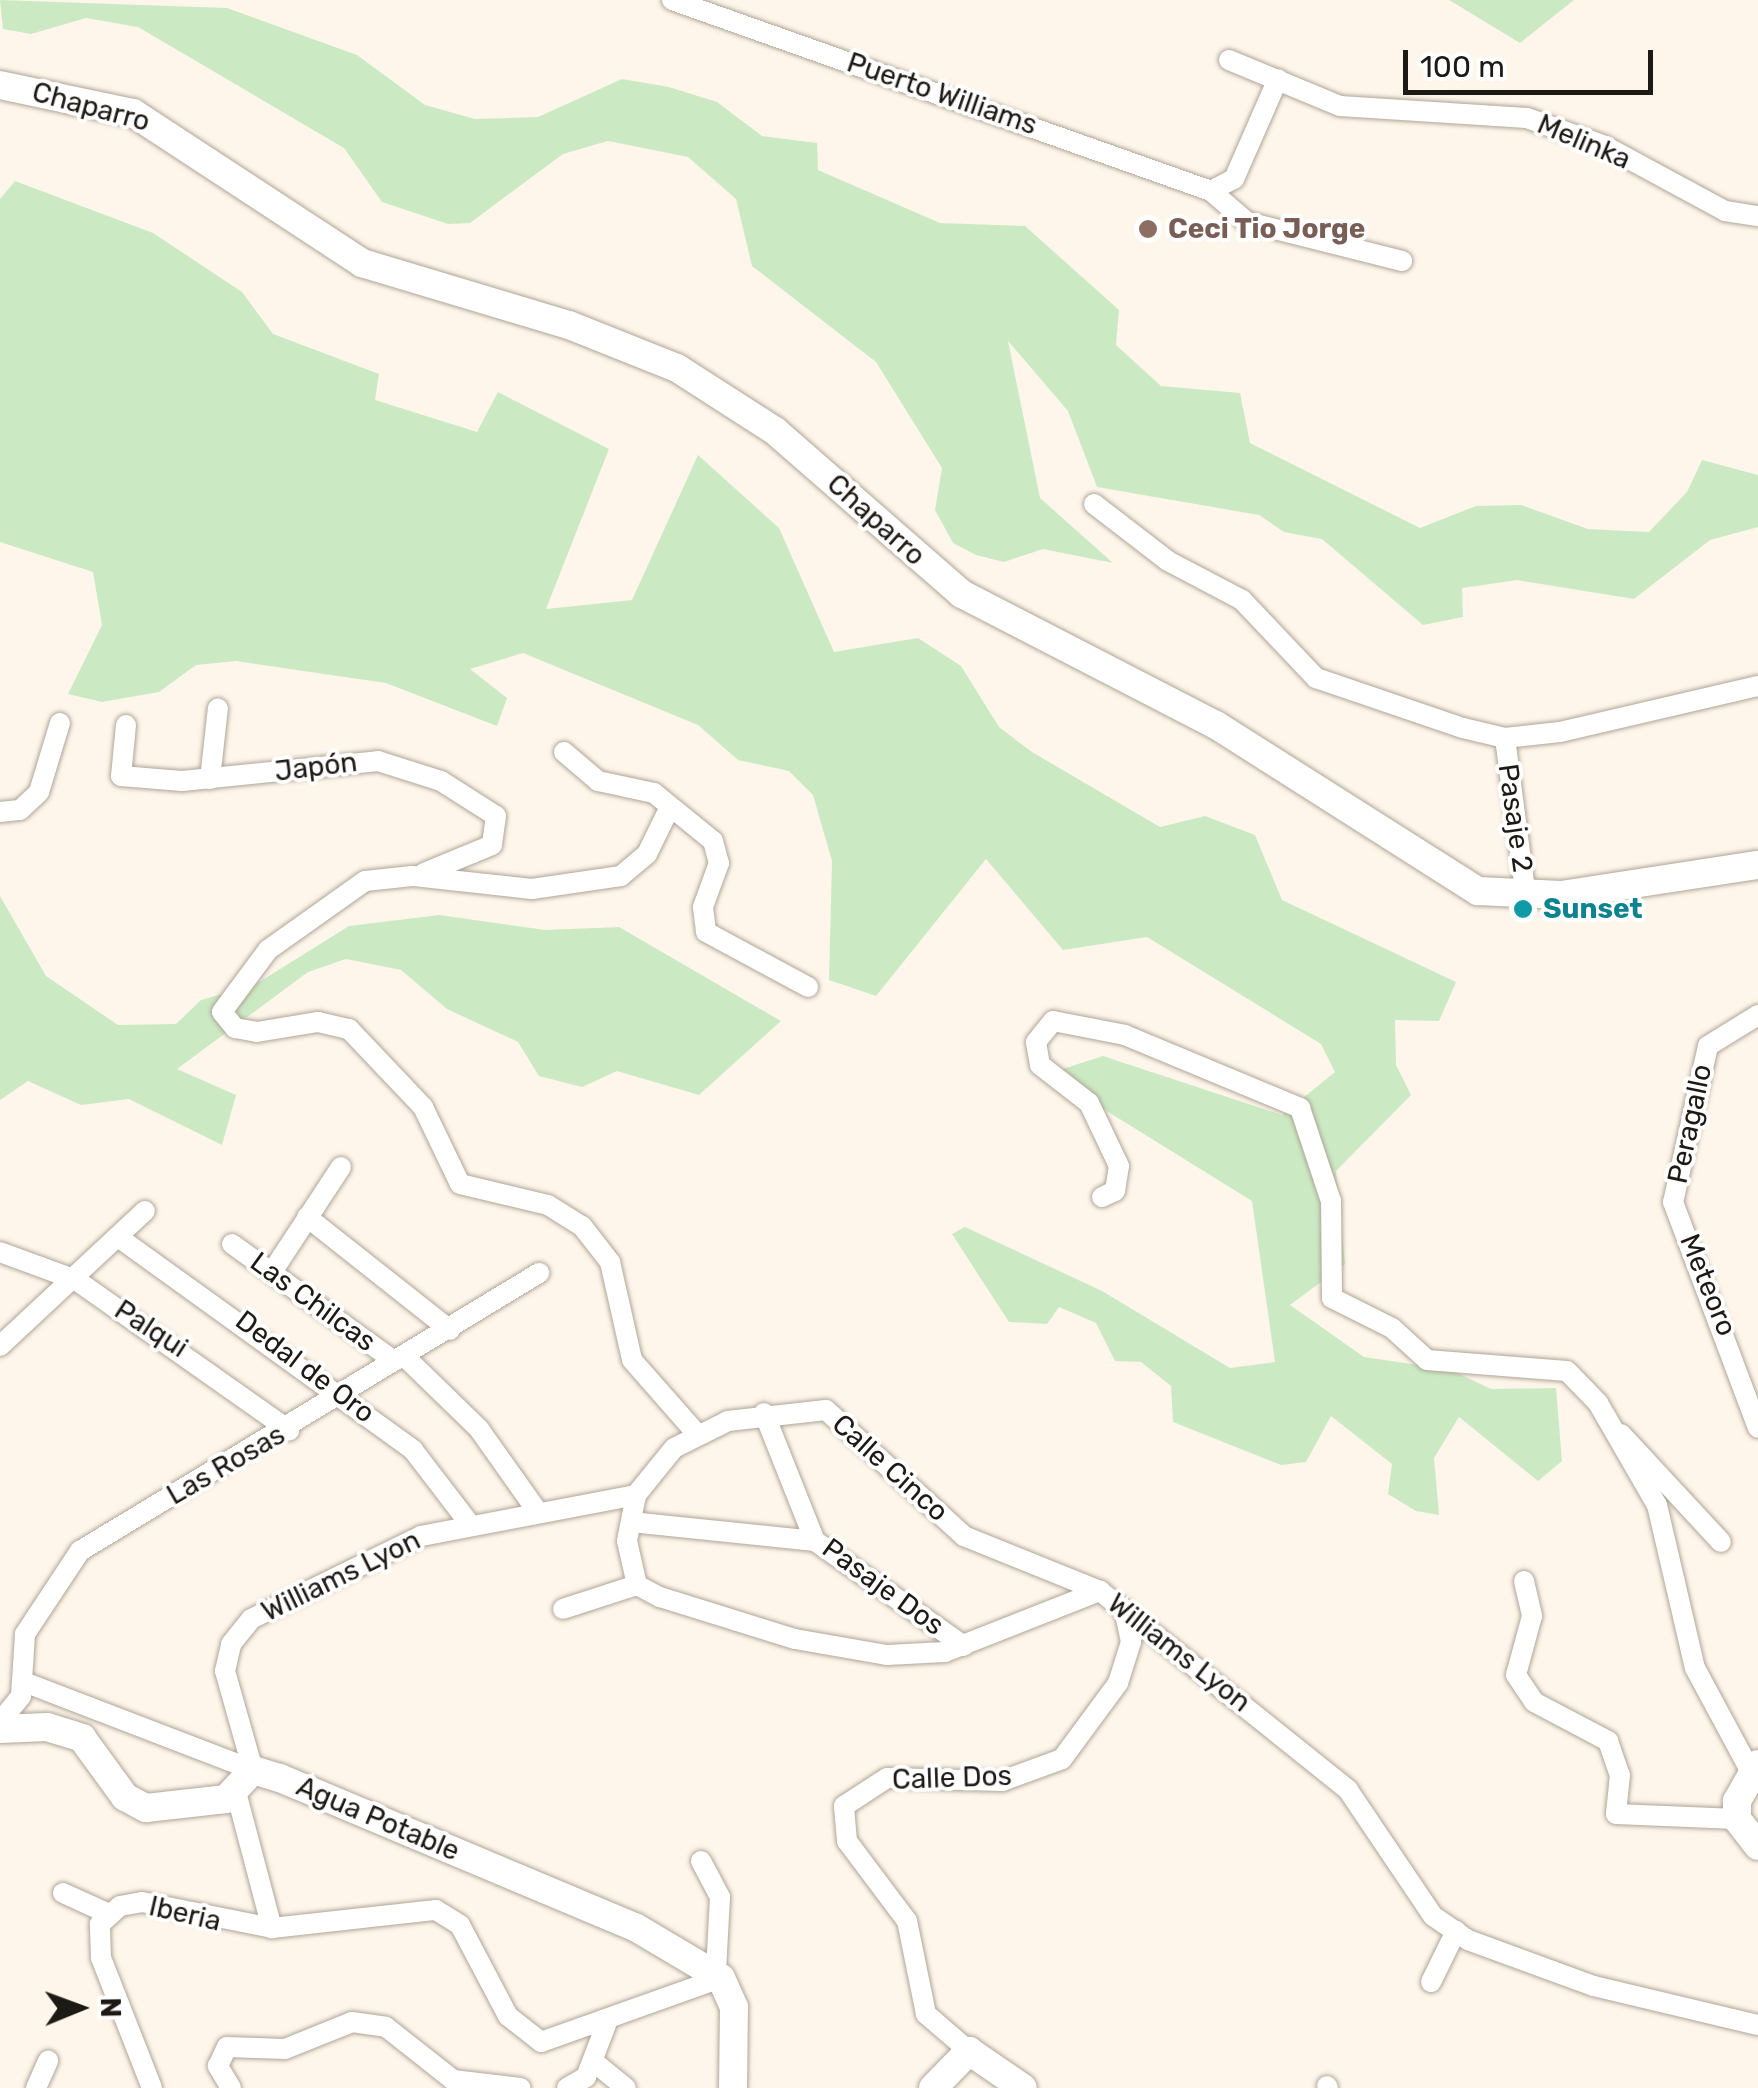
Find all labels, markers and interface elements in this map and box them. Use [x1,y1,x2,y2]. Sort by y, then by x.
scale bar [1408,30,1658,92]
street label: Puerto Williams [842,46,1042,142]
text: 100 m [1420,49,1505,85]
street label: Chaparro [29,75,153,139]
street label: Melinka [1532,107,1636,177]
place label: Ceci Tio Jorge [1168,212,1366,246]
marker: Ceci Tio Jorge [1137,218,1159,240]
street label: Chaparro [820,467,932,573]
street label: Japón [273,745,359,789]
street label: Pasaje 2 [1491,762,1539,874]
place label: Sunset [1543,892,1643,926]
marker: Sunset [1512,898,1534,920]
street label: Peragallo [1661,1061,1719,1187]
street label: Meteoro [1672,1229,1744,1341]
street label: Las Chilcas [244,1245,382,1359]
street label: Palqui [108,1293,194,1365]
street label: Dedal de Oro [229,1304,381,1430]
street label: Calle Cinco [825,1407,955,1529]
street label: Las Rosas [161,1418,291,1512]
street label: Williams Lyon [256,1523,426,1629]
street label: Pasaje Dos [815,1532,951,1642]
street label: Williams Lyon [1101,1587,1257,1719]
street label: Calle Dos [892,1759,1012,1797]
street label: Agua Potable [291,1770,465,1868]
street label: Iberia [146,1889,224,1939]
north arrow [30,1958,130,2058]
text: N [94,1997,127,2018]

